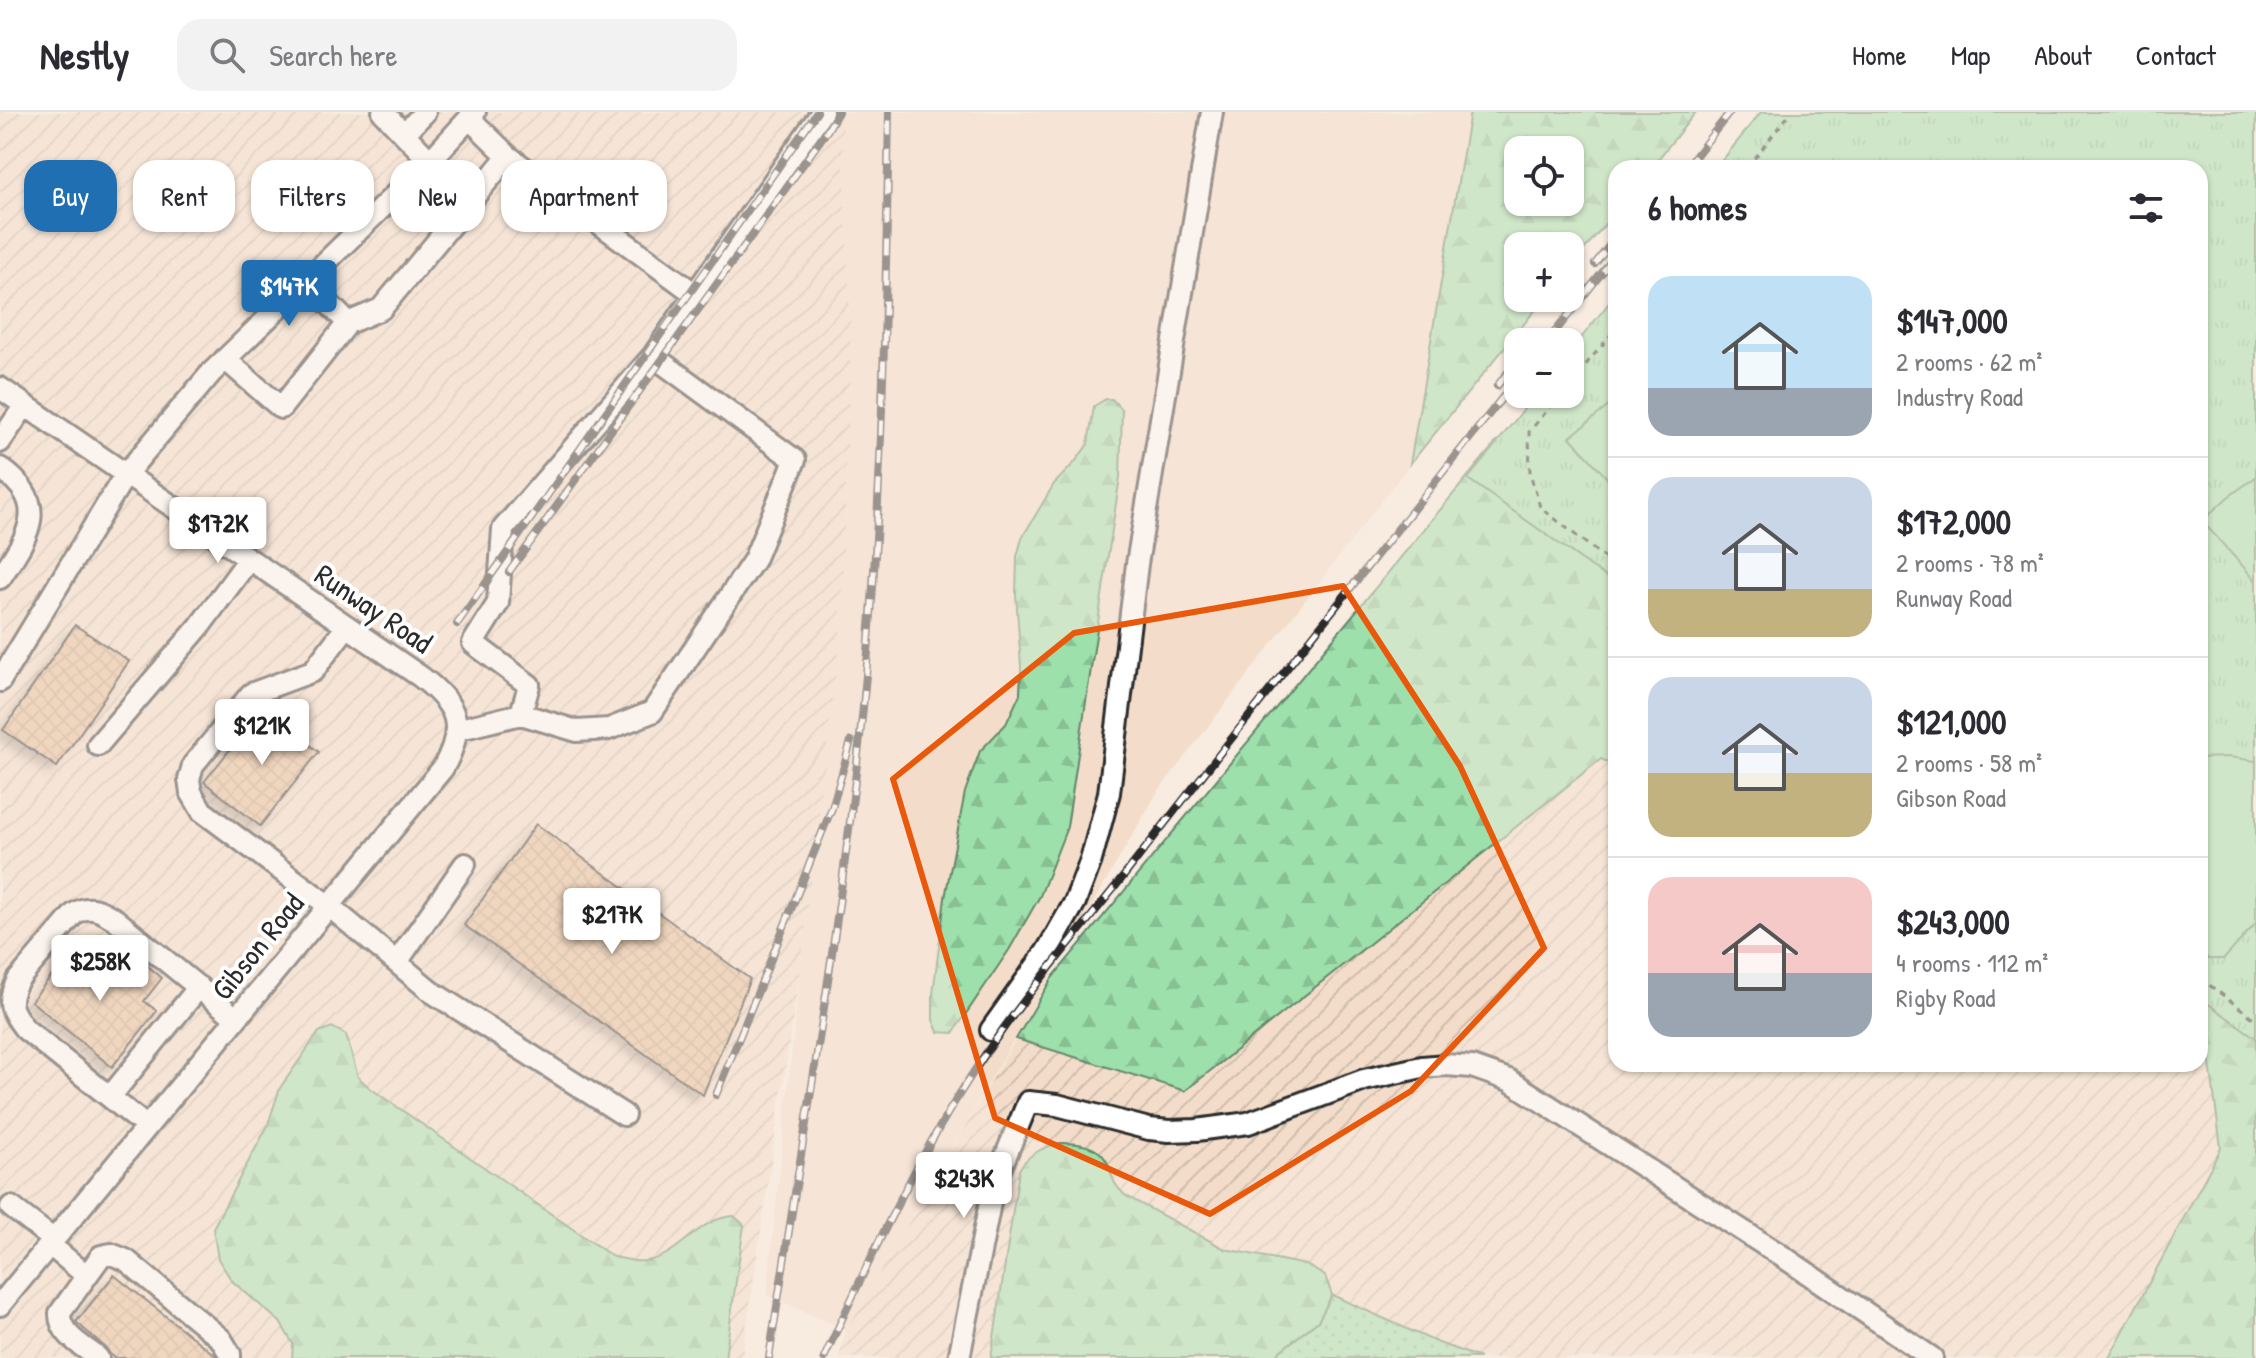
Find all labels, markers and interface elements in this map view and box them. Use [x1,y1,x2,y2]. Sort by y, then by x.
search box [177,19,737,91]
text: Nestly [40,29,129,81]
icon: search [205,33,249,77]
text: Search here [269,35,397,75]
text: Home [1852,36,1907,74]
text: Map [1951,36,1990,74]
text: About [2034,36,2092,74]
text: Contact [2136,36,2216,74]
map controls [1504,136,1584,408]
button: locate [1504,136,1584,216]
chip: Buy [24,160,117,232]
chip: Rent [133,160,235,232]
chip: Filters [251,160,374,232]
chip: New [390,160,485,232]
chip: Apartment [501,160,667,232]
text: 6 homes [1648,185,1747,231]
icon: filters [2124,186,2168,230]
button: + [1504,232,1584,312]
pin: $147K [233,260,345,328]
text: $147K [260,268,318,303]
text: $147,000 [1896,298,2008,344]
icon: home [1712,308,1808,404]
button: − [1504,328,1584,408]
text: 2 rooms · 62 m² [1896,344,2042,379]
text: Industry Road [1896,379,2023,414]
pin: $172K [162,497,274,565]
text: $172,000 [1896,499,2011,545]
text: $172K [187,505,249,540]
icon: home [1712,509,1808,605]
text: 2 rooms · 78 m² [1896,545,2044,580]
street label: Runway Road [307,554,441,662]
text: Runway Road [1896,580,2012,615]
pin: $121K [206,699,318,767]
text: $121,000 [1896,699,2006,745]
text: $121K [233,707,291,742]
icon: home [1712,709,1808,805]
text: 2 rooms · 58 m² [1896,745,2042,780]
text: Gibson Road [1896,780,2006,815]
street label: Gibson Road [202,884,313,1008]
pin: $217K [556,888,668,956]
text: $217K [581,896,643,931]
text: $243,000 [1896,899,2010,945]
icon: home [1712,909,1808,1005]
pin: $258K [44,935,156,1003]
text: $258K [69,943,131,978]
text: 4 rooms · 112 m² [1896,945,2048,980]
text: Rigby Road [1896,980,1996,1015]
pin: $243K [908,1152,1020,1220]
text: $243K [934,1160,994,1195]

